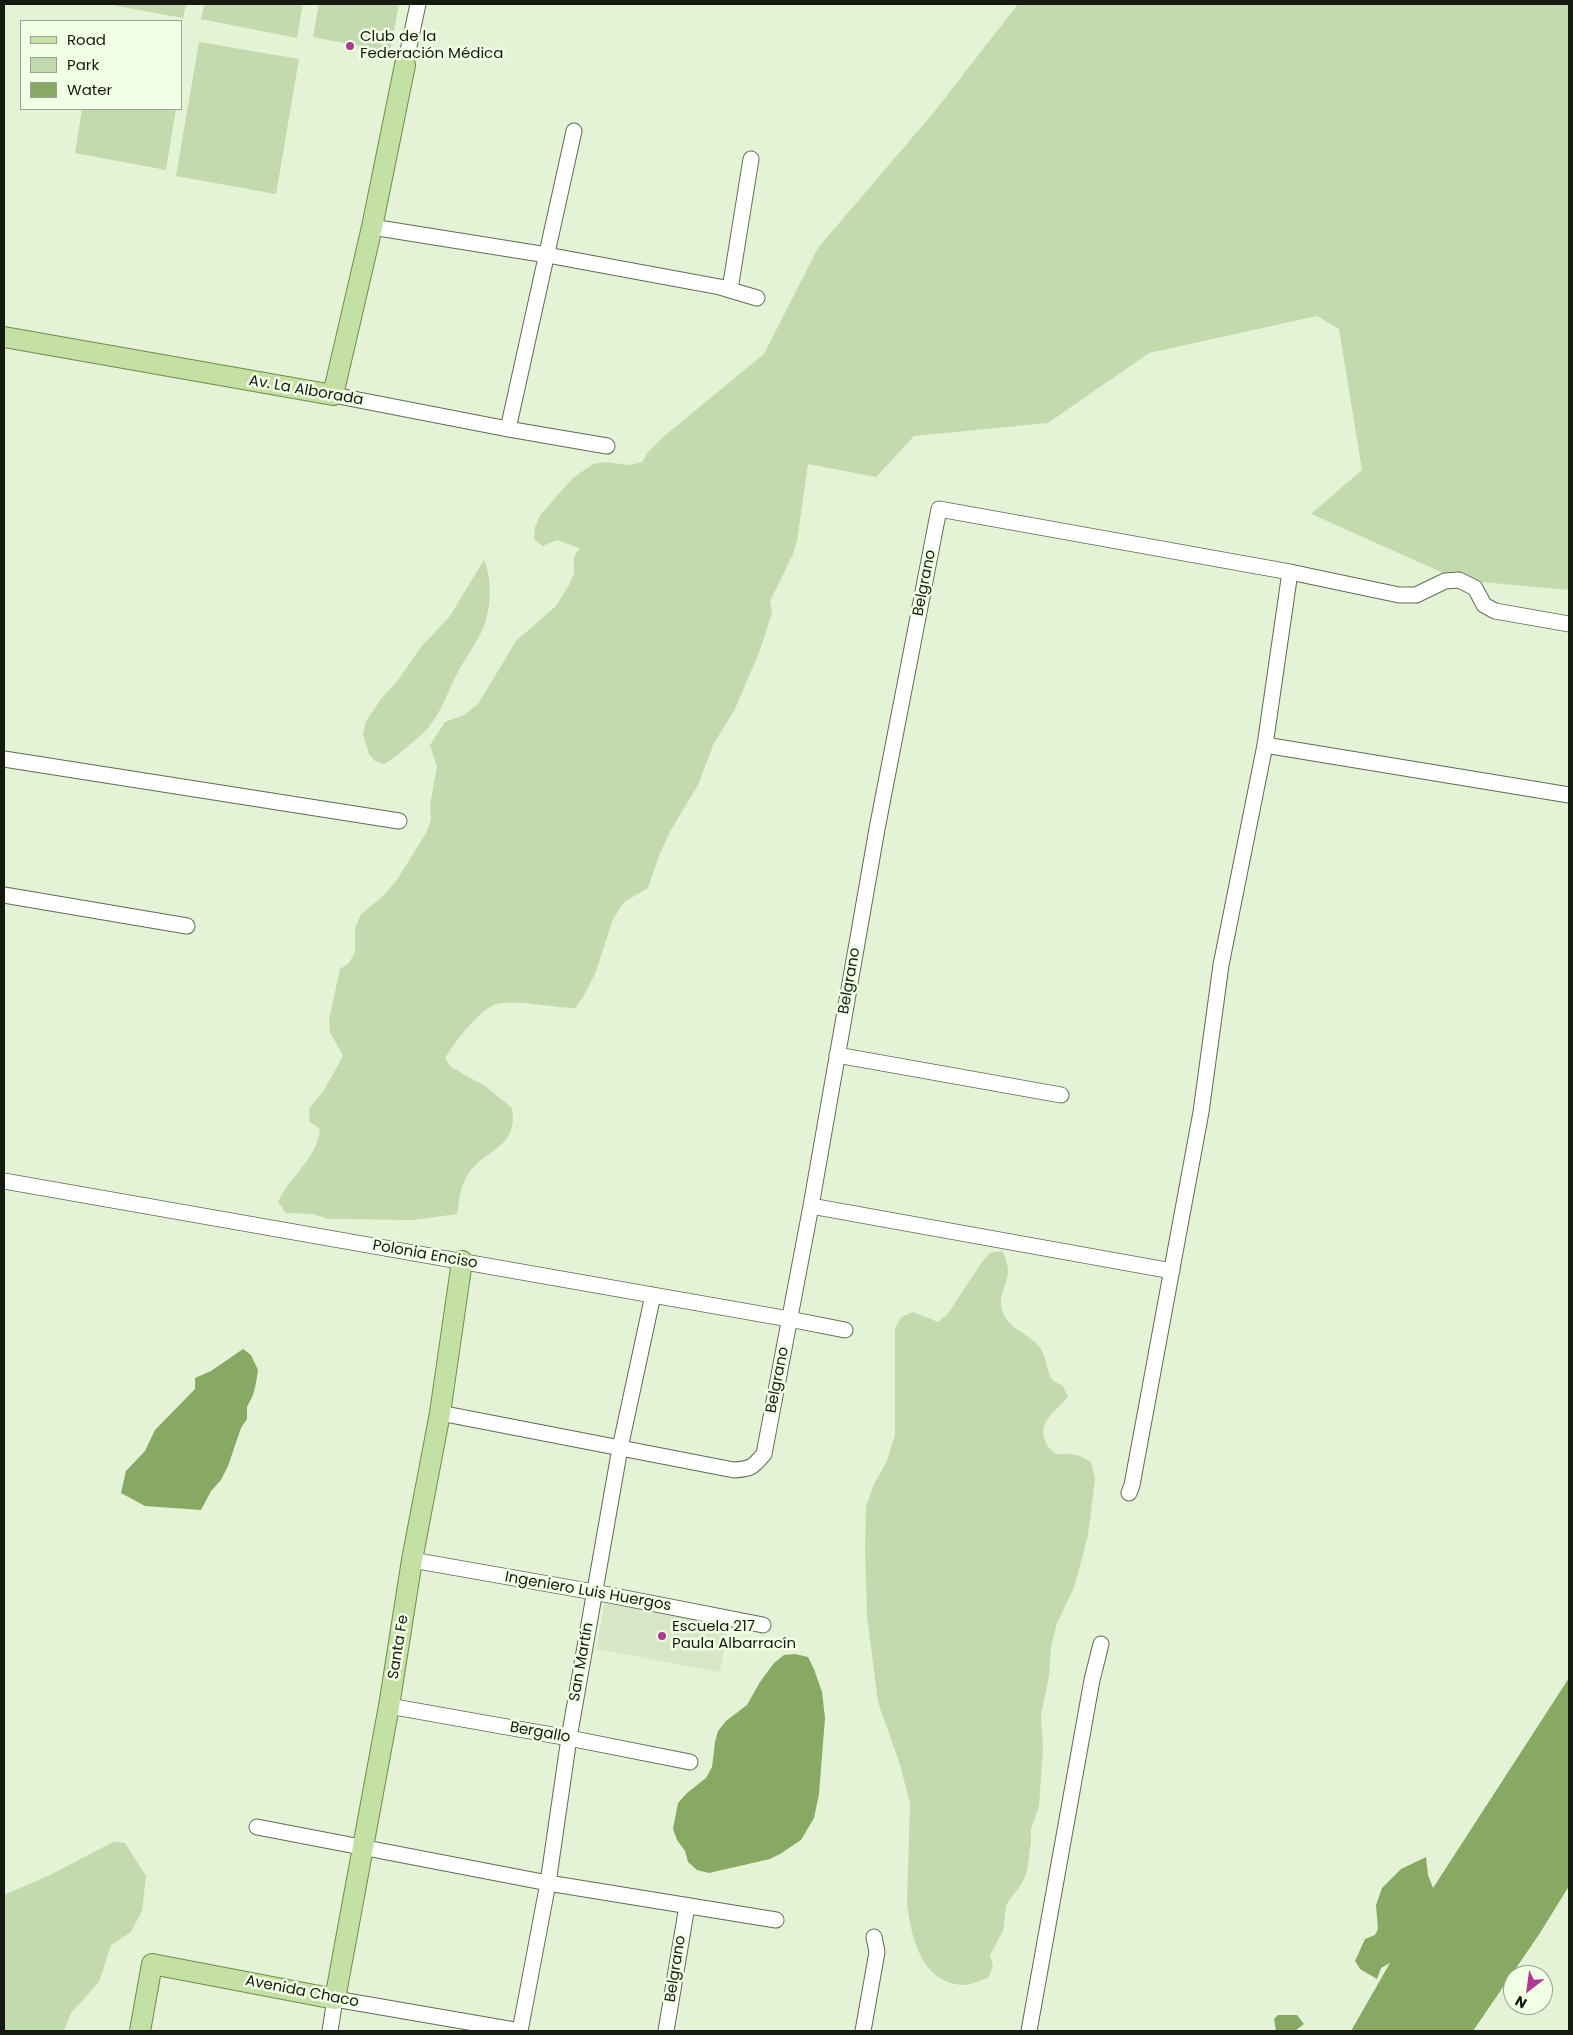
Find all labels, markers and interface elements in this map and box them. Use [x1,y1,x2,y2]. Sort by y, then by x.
legend [20,20,182,110]
place label: Club de la Federación Médica [360,28,503,63]
text: Road [67,29,106,50]
marker: Club de la Federación Médica [344,40,356,52]
text: Park [67,54,99,75]
text: Water [67,79,112,100]
street label: Av. La Alborada [247,372,365,410]
street label: Belgrano [910,548,940,618]
street label: Belgrano [835,946,865,1016]
street label: Polonia Enciso [371,1237,479,1273]
street label: Belgrano [763,1345,793,1415]
street label: Ingeniero Luis Huergos [503,1569,673,1615]
street label: Santa Fe [385,1613,413,1681]
place label: Escuela 217 Paula Albarracín [672,1618,796,1653]
street label: San Martín [566,1621,598,1703]
marker: Escuela 217 Paula Albarracín [656,1630,668,1642]
street label: Bergallo [508,1719,572,1747]
street label: Belgrano [662,1934,690,2004]
north arrow [1503,1965,1553,2015]
street label: Avenida Chaco [244,1972,360,2012]
text: N [1511,1991,1531,2013]

